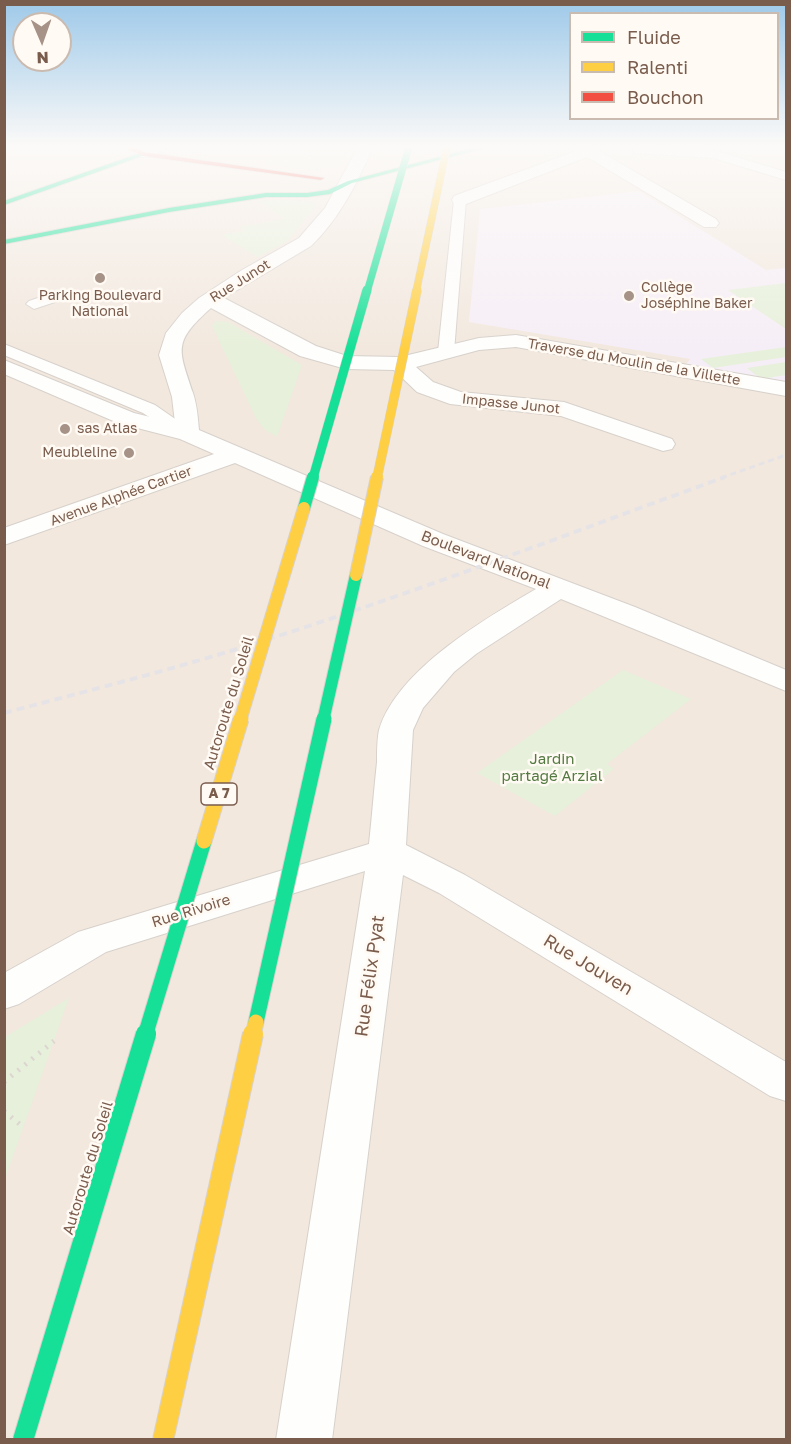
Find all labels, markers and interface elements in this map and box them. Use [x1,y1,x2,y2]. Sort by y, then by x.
north arrow [12,12,72,72]
legend [569,12,779,120]
text: Fluide [627,26,681,48]
text: N [36,48,49,68]
text: Ralenti [627,56,688,78]
text: Bouchon [627,86,704,108]
street label: Rue Junot [207,256,273,306]
marker: Parking Boulevard National [93,271,107,285]
place label: Collège Joséphine Baker [641,280,752,312]
place label: Parking Boulevard National [39,288,161,320]
marker: Collège Joséphine Baker [622,289,636,303]
street label: Traverse du Moulin de la Villette [526,335,742,389]
street label: Impasse Junot [461,390,561,418]
place label: sas Atlas [77,421,137,437]
marker: sas Atlas [58,422,72,436]
place label: Meubleline [42,445,117,461]
marker: Meubleline [122,446,136,460]
street label: Avenue Alphée Cartier [48,463,194,529]
street label: Boulevard National [419,527,553,593]
street label: Autoroute du Soleil [200,634,258,772]
park label: Jardin partagé Arzial [502,750,602,785]
road number: A 7 [201,783,237,805]
street label: Rue Rivoire [150,891,232,931]
street label: Rue Félix Pyat [351,914,389,1038]
street label: Rue Jouven [539,930,637,1000]
street label: Autoroute du Soleil [59,1099,117,1237]

